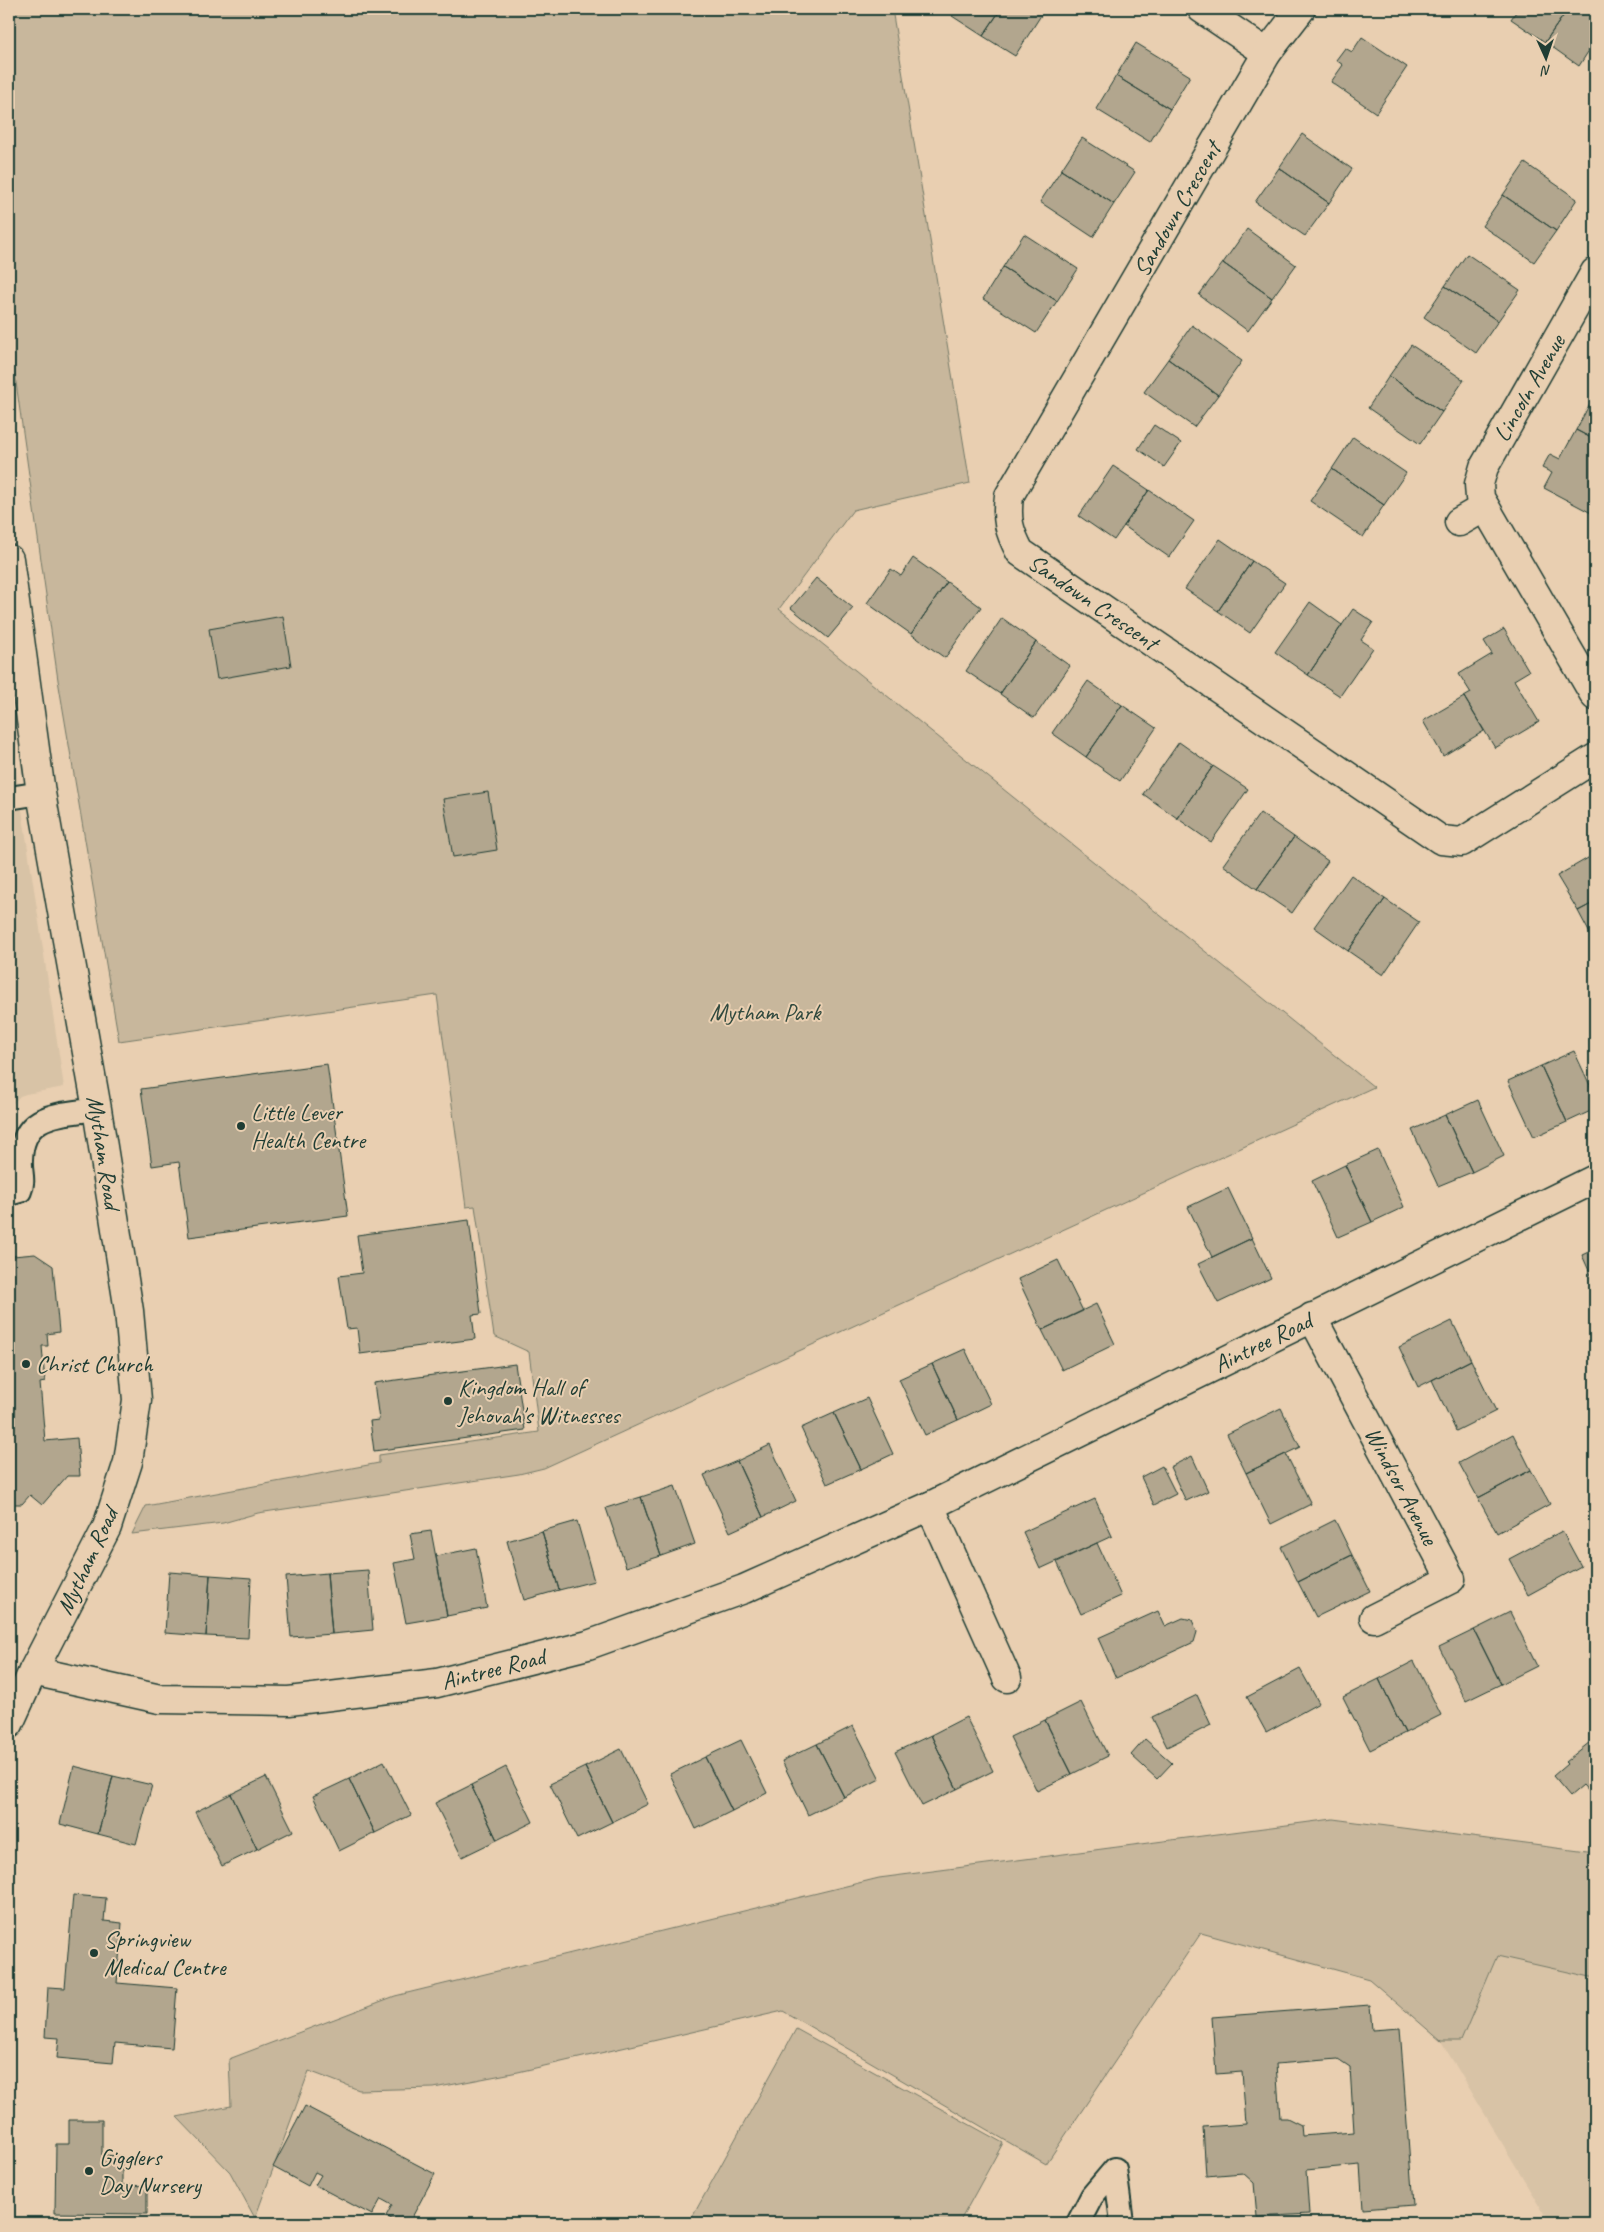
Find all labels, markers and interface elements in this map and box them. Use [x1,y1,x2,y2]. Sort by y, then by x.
north arrow [1522,32,1572,82]
text: N [1540,62,1551,79]
street label: Sandown Crescent [1126,134,1229,282]
street label: Lincoln Avenue [1486,327,1573,447]
street label: Sandown Crescent [1022,547,1166,659]
park label: Mytham Park [710,997,823,1027]
street label: Mytham Road [80,1093,128,1215]
place label: Little Lever Health Centre [251,1097,367,1155]
marker: Little Lever Health Centre [235,1120,247,1132]
street label: Aintree Road [1209,1304,1320,1379]
place label: Christ Church [36,1349,154,1379]
marker: Christ Church [20,1358,32,1370]
place label: Kingdom Hall of Jehovah's Witnesses [457,1372,621,1430]
marker: Kingdom Hall of Jehovah's Witnesses [442,1395,454,1407]
street label: Windsor Avenue [1358,1422,1446,1552]
street label: Mytham Road [49,1500,126,1619]
street label: Aintree Road [438,1641,551,1696]
place label: Springview Medical Centre [104,1924,228,1982]
marker: Springview Medical Centre [88,1947,100,1959]
place label: Gigglers Day Nursery [99,2142,203,2200]
marker: Gigglers Day Nursery [83,2165,95,2177]

